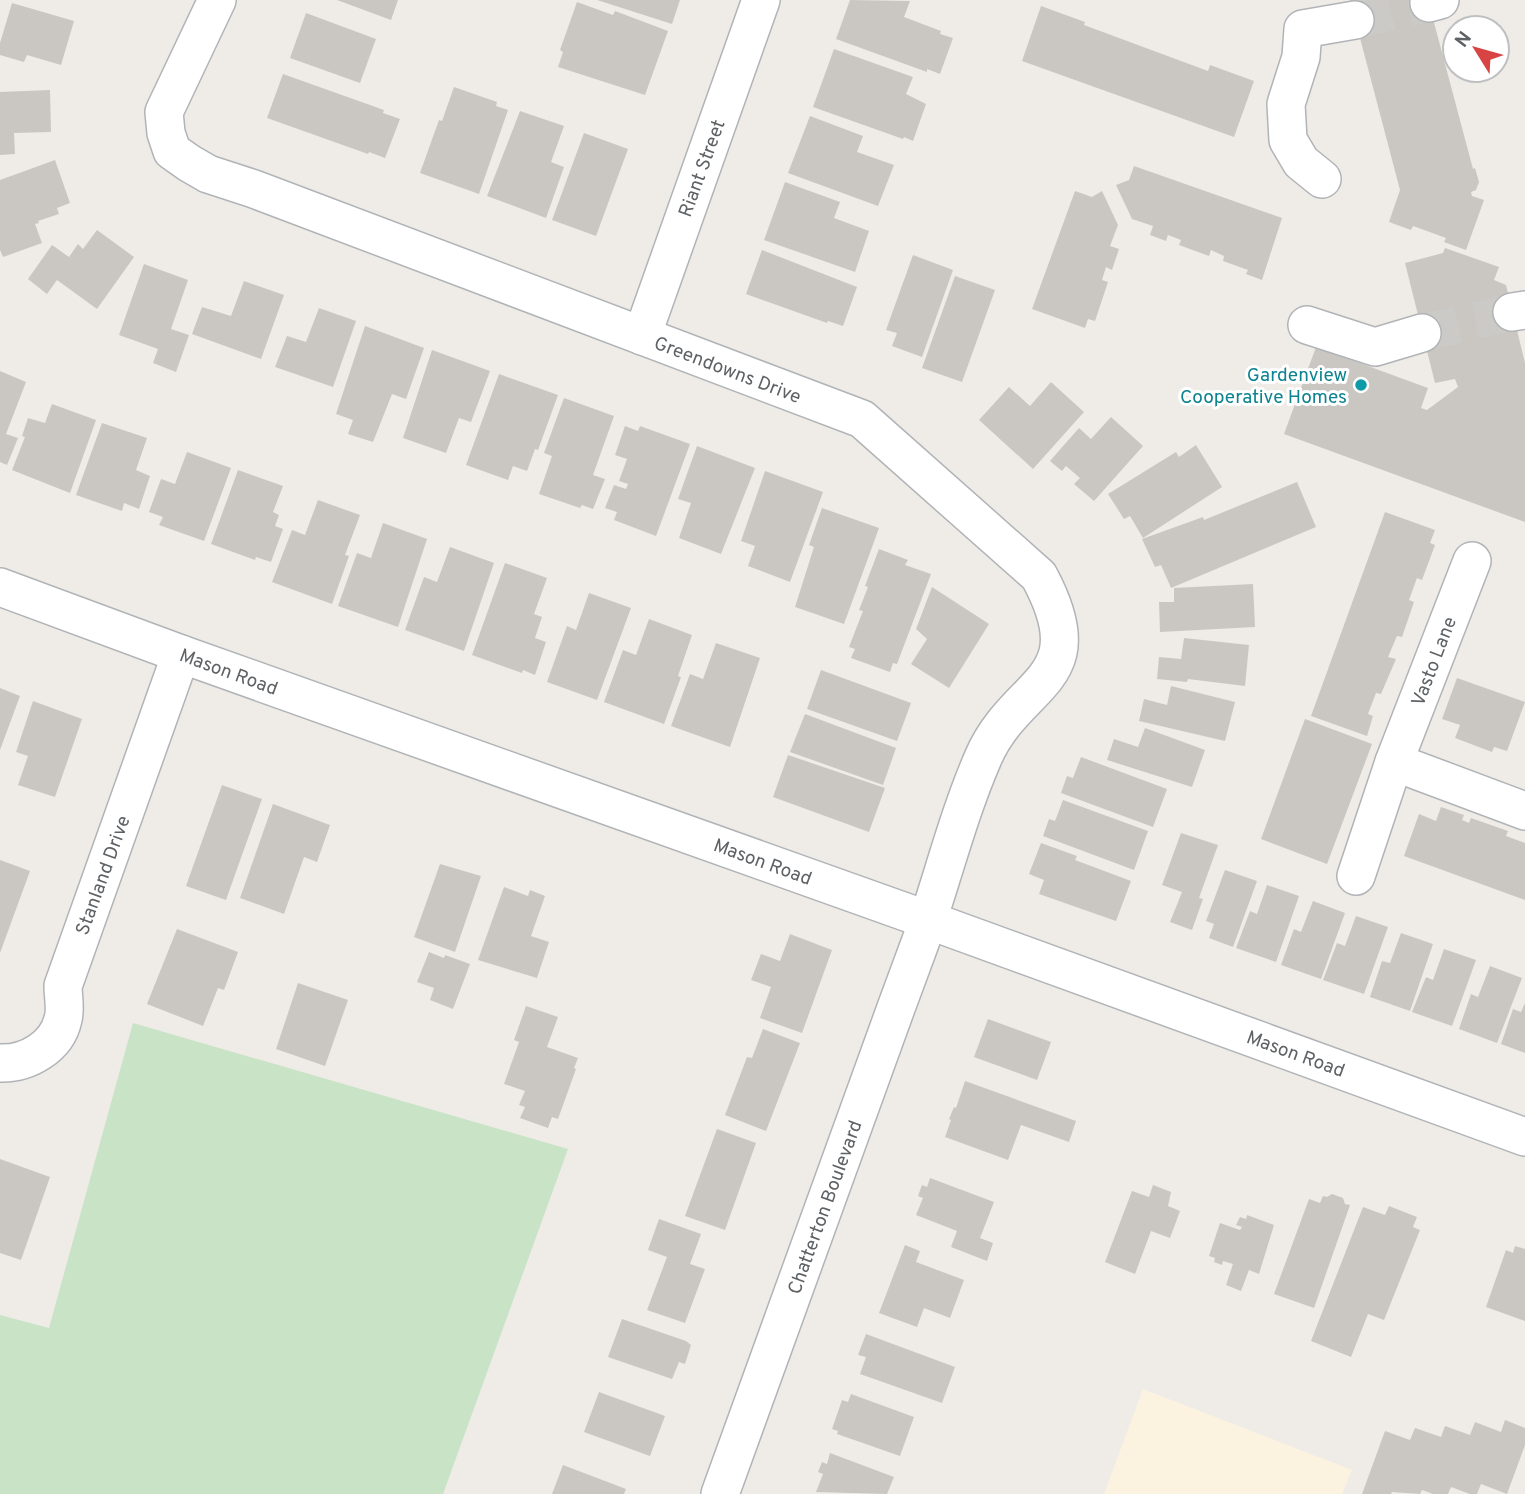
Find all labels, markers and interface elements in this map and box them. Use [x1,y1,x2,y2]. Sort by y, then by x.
north arrow [1441,14,1511,84]
text: N [1450,27,1478,53]
street label: Riant Street [674,117,732,221]
street label: Greendowns Drive [650,332,804,410]
place label: Gardenview Cooperative Homes [1180,364,1347,410]
marker: Gardenview Cooperative Homes [1353,377,1369,393]
street label: Vasto Lane [1407,614,1463,710]
street label: Mason Road [176,644,281,702]
street label: Stanland Drive [71,813,137,939]
street label: Mason Road [710,834,815,892]
street label: Mason Road [1243,1026,1348,1084]
street label: Chatterton Boulevard [783,1117,869,1298]

